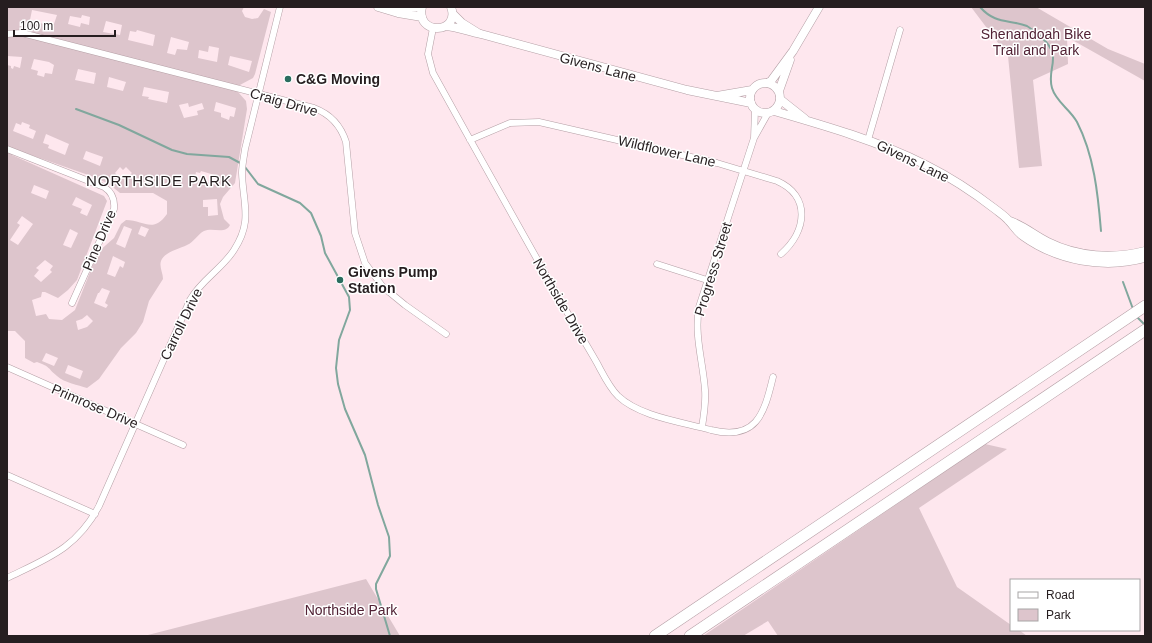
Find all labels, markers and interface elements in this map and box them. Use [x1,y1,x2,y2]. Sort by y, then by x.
scale bar [14,12,115,38]
text: 100 m [20,19,53,33]
park label: Shenandoah Bike Trail and Park [981,26,1091,58]
street label: Givens Lane [558,49,638,85]
place label: C&G Moving [296,71,380,87]
marker: C&G Moving [283,74,293,84]
street label: Craig Drive [248,85,320,119]
street label: Wildflower Lane [617,132,718,170]
street label: Givens Lane [874,137,952,186]
district label: NORTHSIDE PARK [86,172,232,189]
street label: Pine Drive [79,207,119,273]
street label: Progress Street [691,220,735,318]
street label: Northside Drive [530,255,592,347]
place label: Givens Pump Station [348,264,437,296]
marker: Givens Pump Station [335,275,345,285]
street label: Carroll Drive [157,285,205,362]
street label: Primrose Drive [49,381,141,432]
legend [1010,579,1140,631]
text: Road [1046,588,1075,602]
park label: Northside Park [305,602,398,618]
text: Park [1046,608,1072,622]

